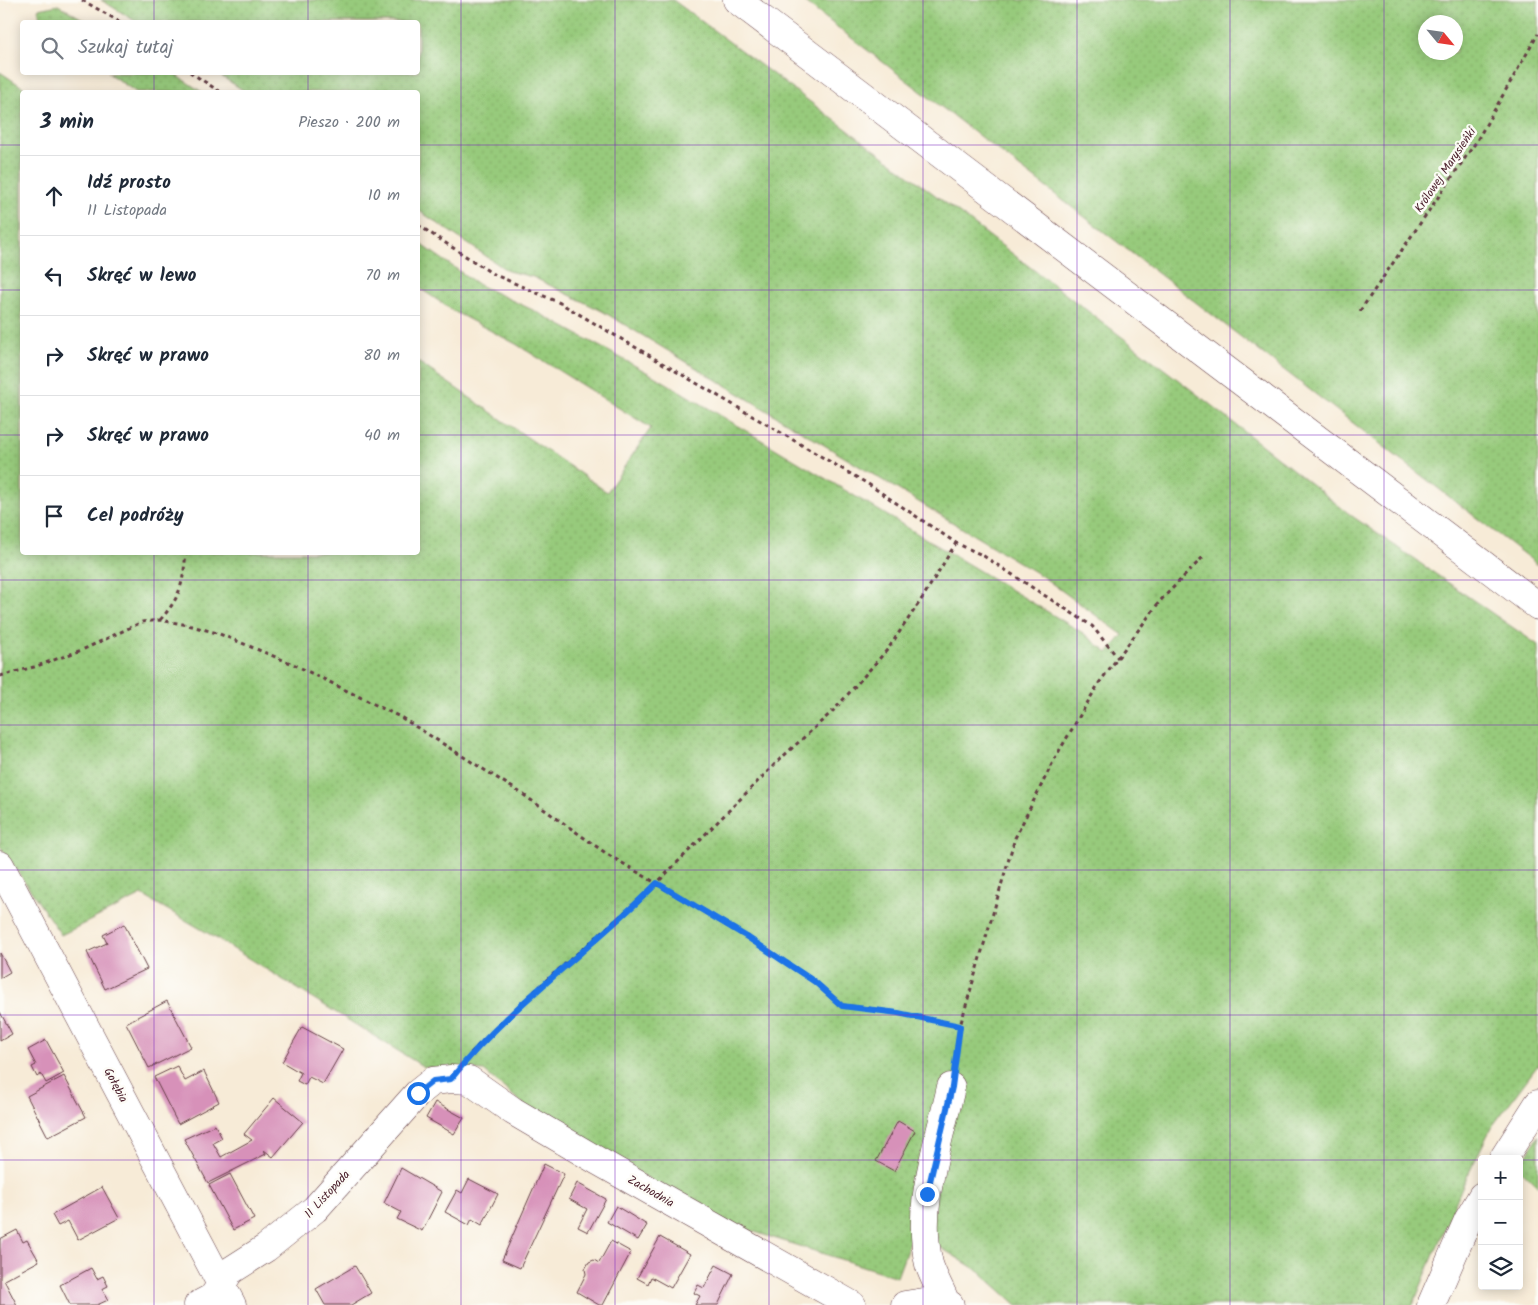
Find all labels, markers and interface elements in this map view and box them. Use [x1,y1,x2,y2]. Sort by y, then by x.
north arrow [1418,15,1463,60]
search box [20,20,420,75]
text: Szukaj tutaj [78,33,173,63]
icon: search [38,34,66,62]
text: 3 min [40,106,94,139]
text: Pieszo · 200 m [298,110,400,135]
street label: Królowej Marysieńki [1410,123,1482,217]
text: Idź prosto [87,168,171,198]
icon: ahead [40,182,68,210]
text: 10 m [368,183,400,208]
text: 11 Listopada [87,198,167,223]
text: Skręć w lewo [87,261,196,291]
icon: left [40,262,68,290]
text: 70 m [365,263,400,288]
text: Skręć w prawo [87,341,209,371]
icon: right [40,342,68,370]
text: 80 m [363,343,400,368]
text: Skręć w prawo [87,421,209,451]
icon: right [40,422,68,450]
text: 40 m [364,423,400,448]
text: Cel podróży [87,501,184,531]
icon: arrive [40,502,68,530]
street label: Gołębia [98,1064,133,1106]
route start [407,1082,430,1105]
map controls [1478,1155,1523,1290]
button: + [1478,1155,1523,1200]
street label: 11 Listopada [300,1166,355,1223]
street label: Zachodnia [624,1170,678,1213]
route end [916,1183,939,1206]
button: − [1478,1200,1523,1245]
button: layers [1478,1245,1523,1290]

